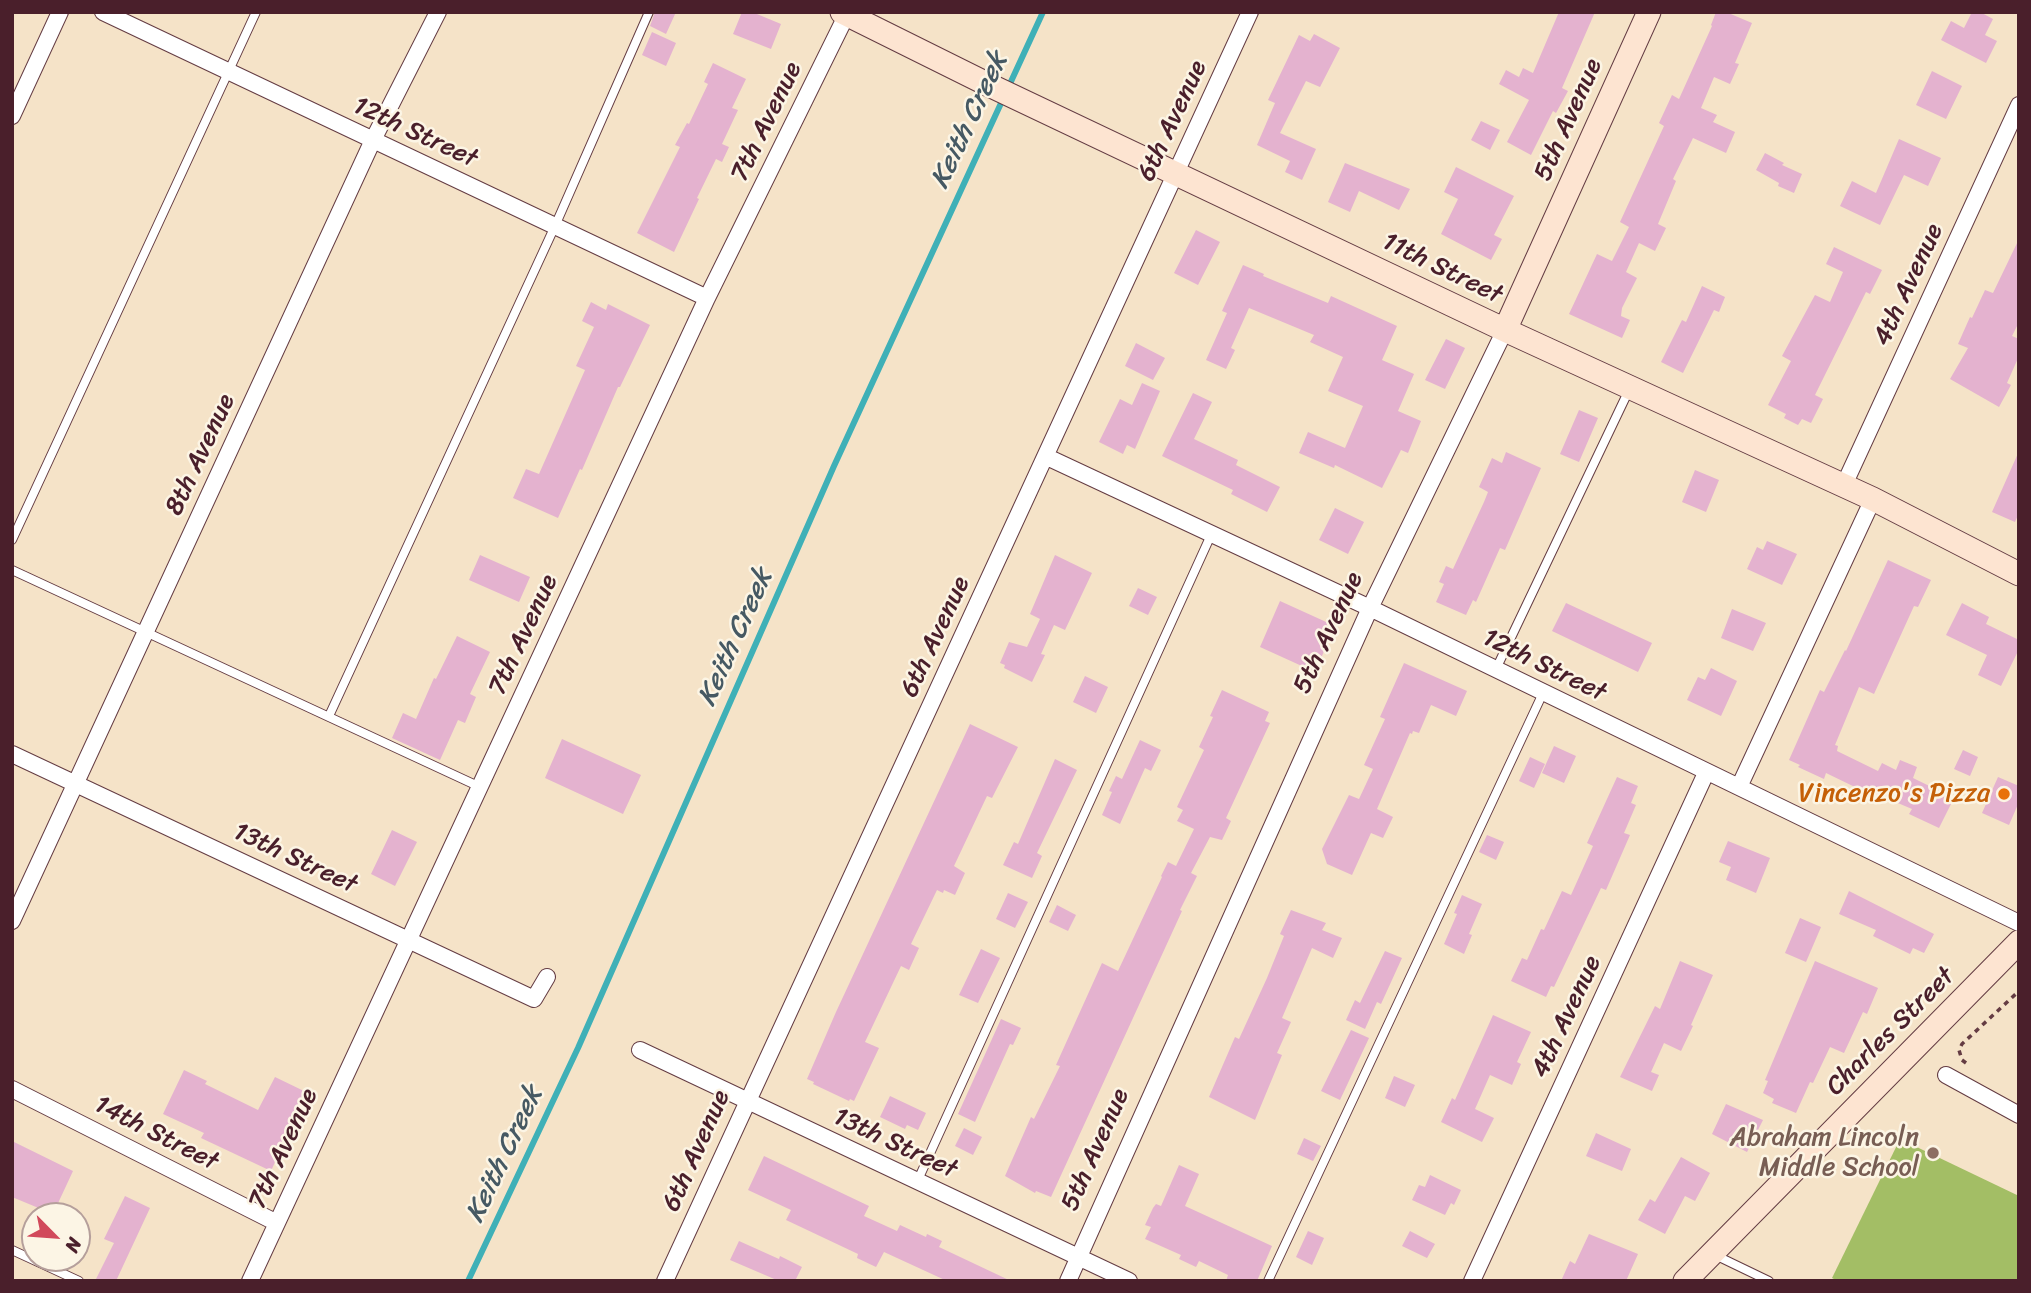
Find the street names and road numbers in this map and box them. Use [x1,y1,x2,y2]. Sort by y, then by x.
street label: 5th Avenue [1528,54,1610,186]
street label: 6th Avenue [1131,56,1215,186]
street label: 7th Avenue [725,57,809,187]
street label: 12th Street [348,91,482,175]
street label: 4th Avenue [1867,219,1951,351]
street label: 11th Street [1377,227,1507,311]
street label: 8th Avenue [159,389,243,521]
street label: 5th Avenue [1287,567,1371,699]
street label: 7th Avenue [482,570,566,700]
street label: 6th Avenue [894,572,978,702]
street label: 12th Street [1477,623,1611,709]
street label: 13th Street [228,817,362,901]
street label: 4th Avenue [1525,951,1609,1083]
street label: Charles Street [1820,961,1962,1103]
street label: 7th Avenue [242,1084,326,1214]
street label: 5th Avenue [1055,1084,1137,1216]
street label: 6th Avenue [656,1086,738,1216]
street label: 14th Street [89,1090,223,1178]
street label: 13th Street [828,1102,962,1186]

